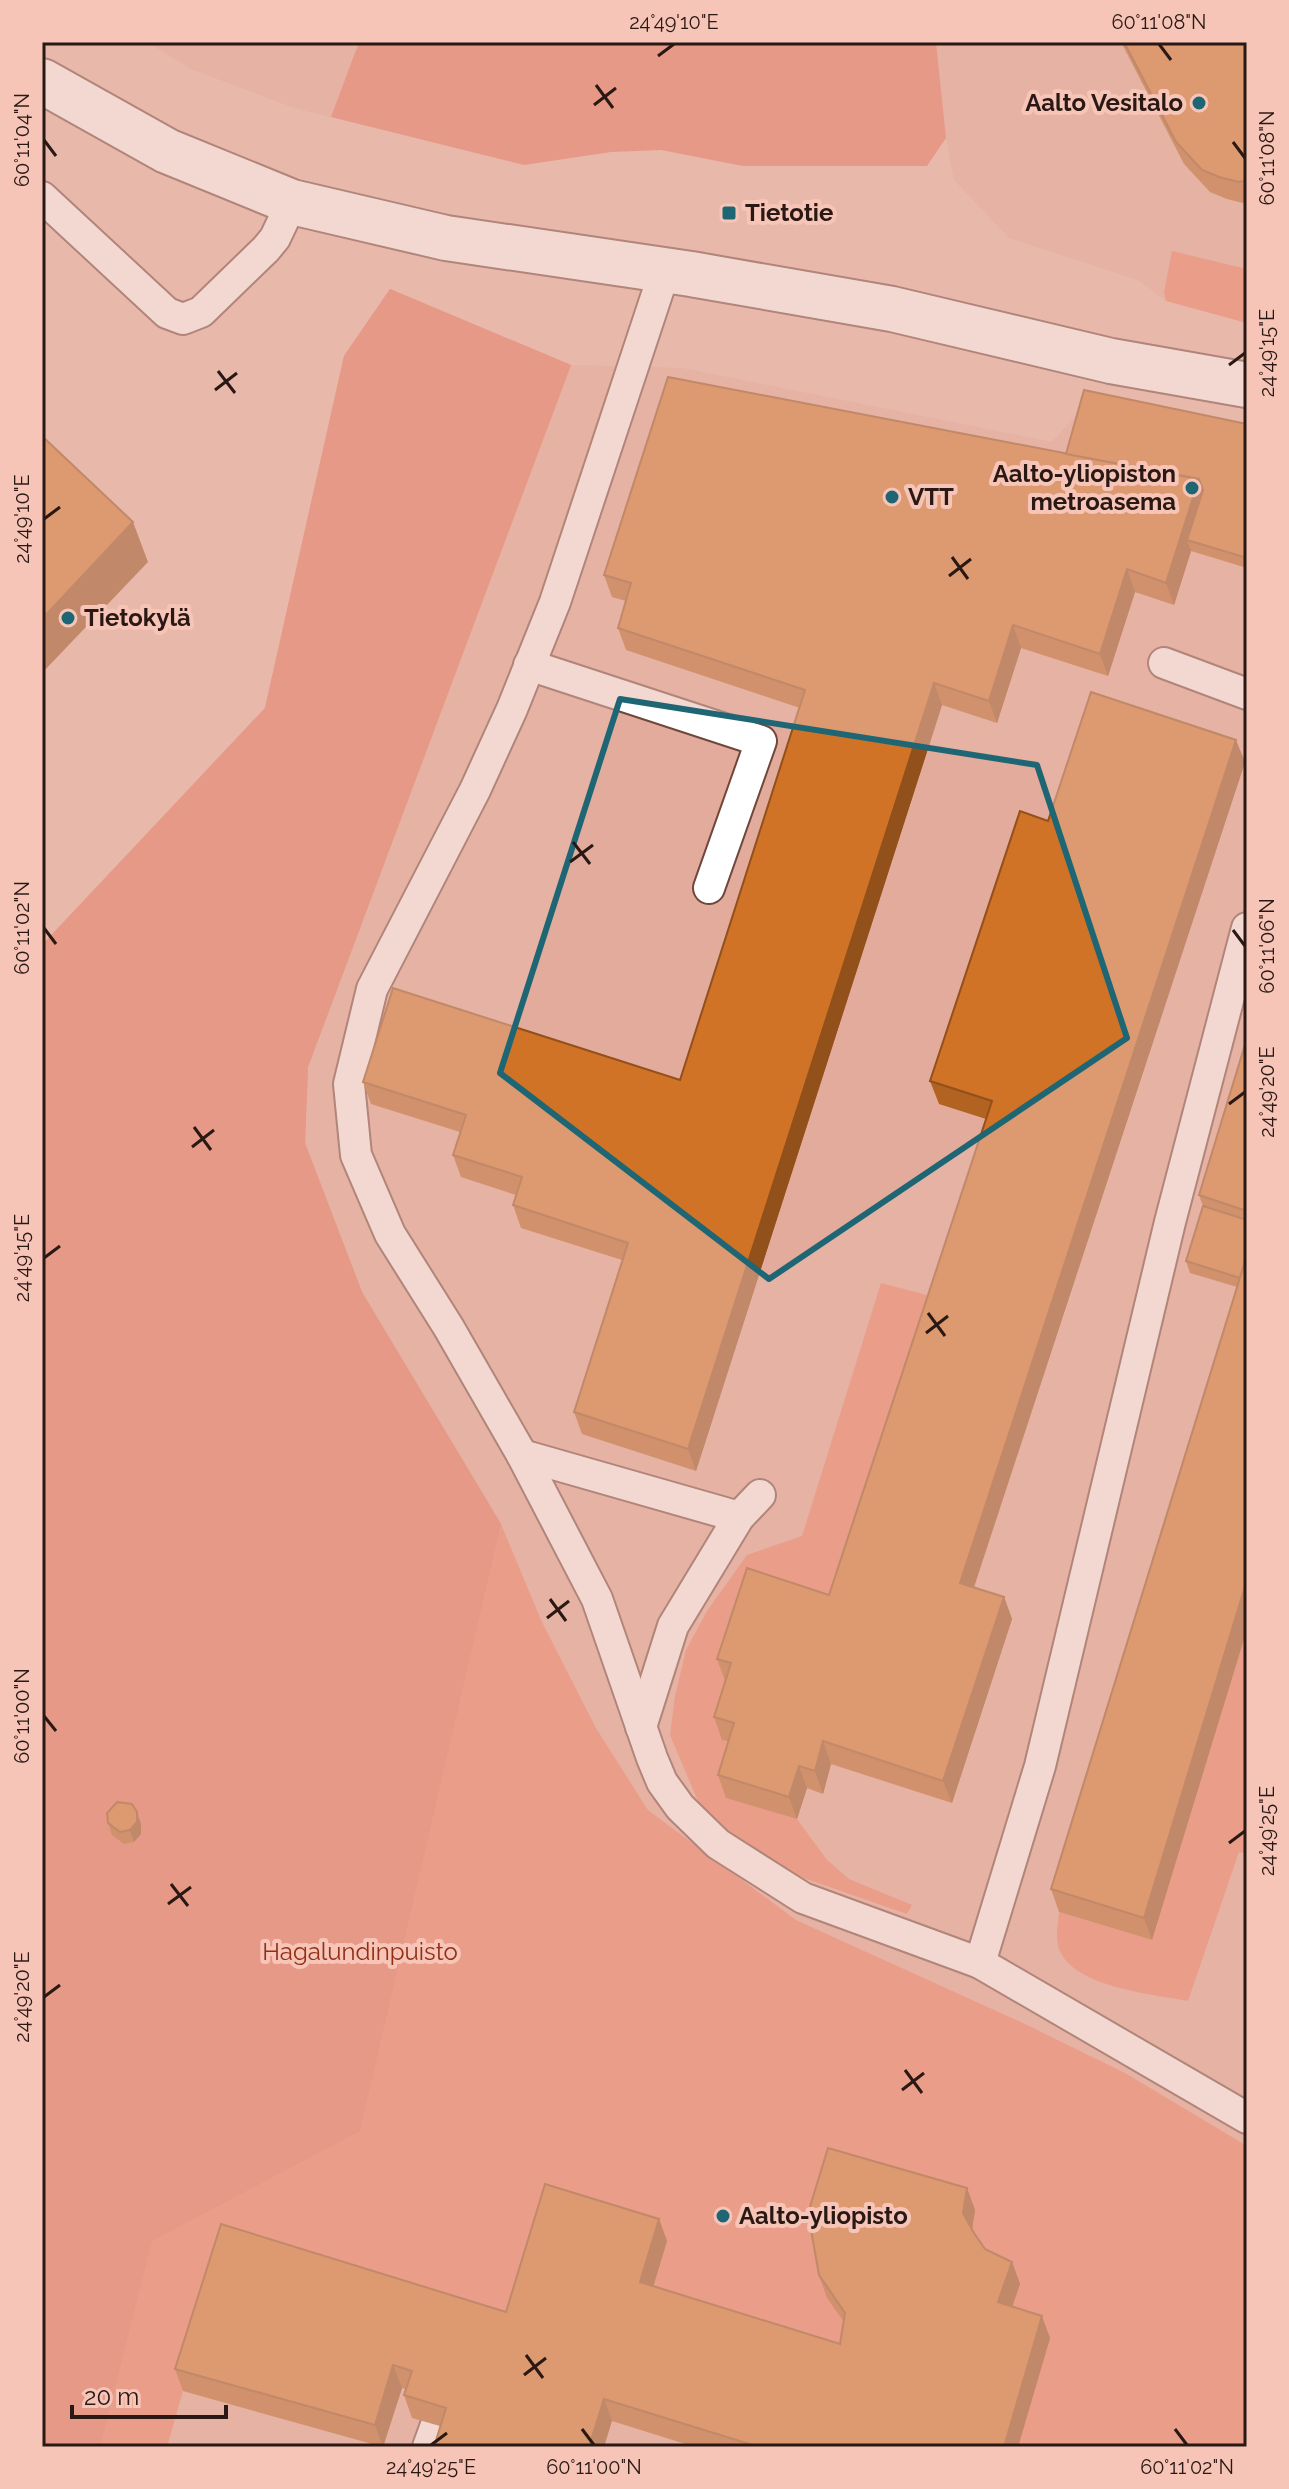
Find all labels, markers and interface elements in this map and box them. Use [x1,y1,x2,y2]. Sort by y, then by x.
text: 24°49'10"E [629,10,719,34]
text: 60°11'08"N [1111,10,1207,34]
place label: Aalto Vesitalo [1025,88,1183,117]
text: 60°11'04"N [10,93,34,187]
marker: Aalto Vesitalo [1190,94,1208,112]
text: 60°11'08"N [1255,110,1279,206]
place label: Tietotie [745,198,833,227]
marker: Tietotie [720,204,738,222]
text: 24°49'15"E [1255,309,1279,397]
place label: Aalto-yliopiston metroasema [993,459,1176,516]
text: 24°49'10"E [10,474,34,564]
marker: Aalto-yliopiston metroasema [1183,479,1201,497]
place label: VTT [908,482,954,511]
marker: VTT [883,488,901,506]
place label: Tietokylä [84,603,191,632]
marker: Tietokylä [59,609,77,627]
text: 60°11'02"N [10,881,34,975]
text: 60°11'06"N [1255,898,1279,994]
text: 24°49'20"E [1255,1046,1279,1138]
text: 24°49'15"E [10,1214,34,1302]
text: 60°11'00"N [10,1668,34,1764]
text: 24°49'25"E [1255,1786,1279,1876]
park label: Hagalundinpuisto [262,1937,458,1966]
text: 24°49'20"E [10,1951,34,2043]
place label: Aalto-yliopisto [739,2201,908,2230]
marker: Aalto-yliopisto [714,2207,732,2225]
scale bar [72,2369,226,2419]
text: 20 m [84,2382,139,2411]
text: 24°49'25"E [386,2455,476,2479]
text: 60°11'00"N [546,2455,642,2479]
text: 60°11'02"N [1140,2455,1234,2479]

